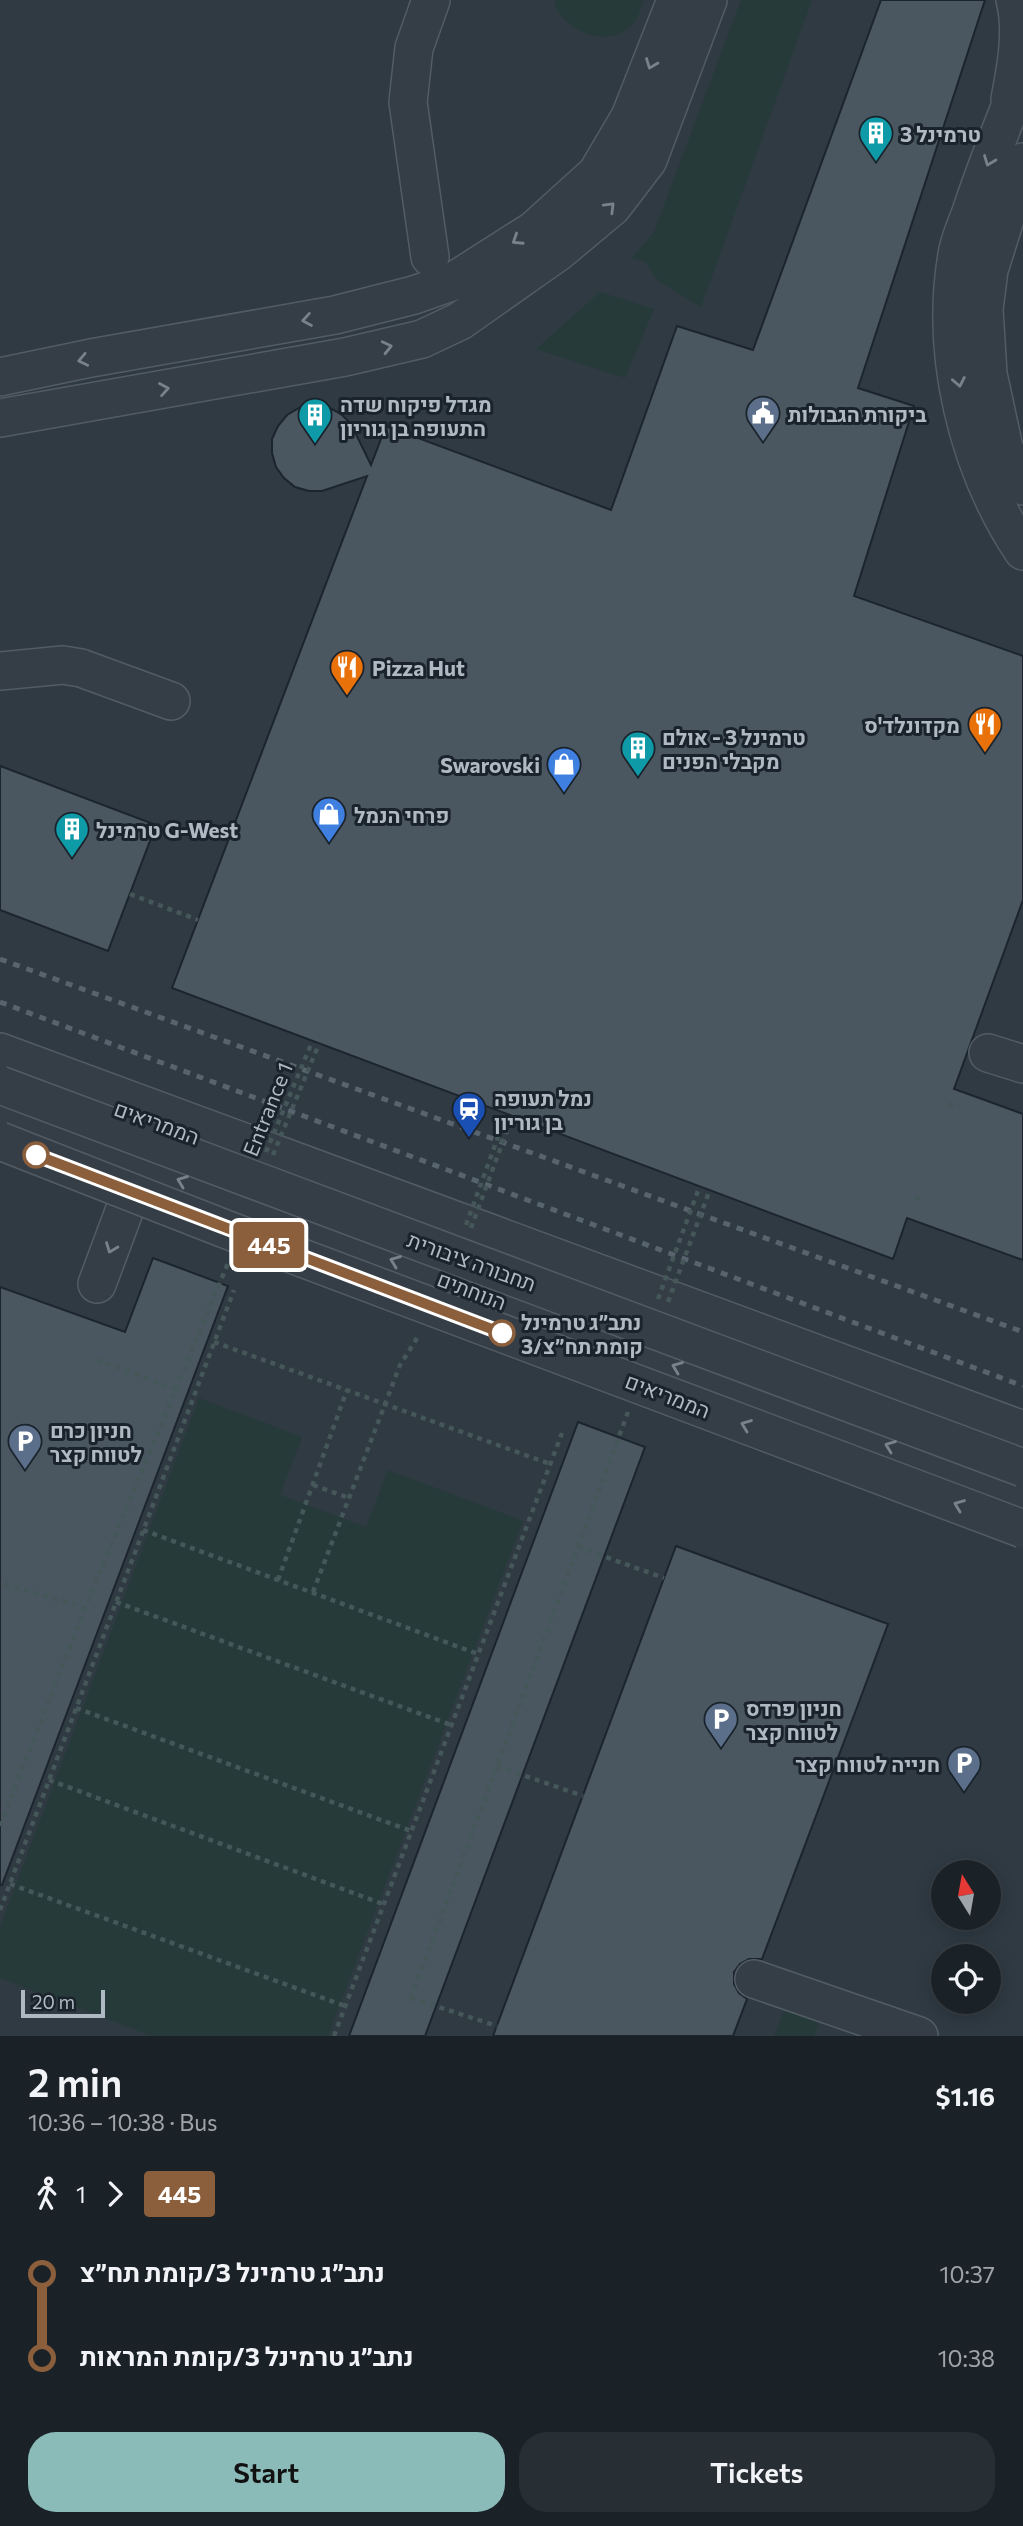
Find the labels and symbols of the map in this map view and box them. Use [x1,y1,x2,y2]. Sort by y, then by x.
one-way arrow [646,57,660,69]
building icon: טרמינל 3 [857,114,895,163]
place label: טרמינל 3 [900,121,981,146]
one-way arrow [984,154,998,166]
one-way arrow [601,203,614,216]
one-way arrow [512,232,525,245]
one-way arrow [301,312,313,327]
one-way arrow [381,341,393,355]
one-way arrow [77,351,89,366]
one-way arrow [950,376,965,388]
one-way arrow [158,382,170,397]
place label: מגדל פיקוח שדה התעופה בן גוריון [340,391,492,440]
public building icon: ביקורת הגבולות [744,394,782,443]
building icon: מגדל פיקוח שדה התעופה בן גוריון [296,396,334,445]
place label: ביקורת הגבולות [788,401,927,426]
restaurant icon: Pizza Hut [328,648,366,697]
place label: Pizza Hut [372,655,465,680]
restaurant icon: מקדונלד'ס [966,705,1004,754]
place label: מקדונלד'ס [864,712,960,737]
place label: טרמינל 3 - אולם מקבלי הפנים [662,724,806,773]
building icon: טרמינל 3 - אולם מקבלי הפנים [619,729,657,778]
shop icon: Swarovski [545,745,583,794]
place label: Swarovski [440,752,540,777]
shop icon: פרחי הנמל [310,795,348,844]
place label: פרחי הנמל [354,802,449,827]
building icon: טרמינל G-West [53,810,91,859]
place label: טרמינל G-West [96,817,238,842]
street label: Entrance 1 [237,1059,297,1159]
place label: נמל תעופה בן גוריון [494,1085,592,1134]
station icon: נמל תעופה בן גוריון [450,1090,488,1139]
street label: הממריאים [111,1095,203,1149]
unlabelled marker [23,1142,49,1168]
one-way arrow [177,1176,189,1190]
line badge: 445 [229,1222,309,1268]
street label: תחבורה ציבורית [404,1226,540,1296]
one-way arrow [105,1241,119,1253]
one-way arrow [390,1255,402,1269]
street label: הנוחתים [434,1265,510,1315]
place label: נתב״ג טרמינל 3/קומת תח״צ [521,1309,643,1358]
marker: נתב״ג טרמינל 3/קומת תח״צ [489,1320,515,1346]
one-way arrow [672,1361,684,1375]
street label: הממריאים [622,1367,714,1423]
place label: חניון כרם לטווח קצר [50,1417,142,1466]
one-way arrow [741,1419,753,1433]
parking icon: חניון כרם לטווח קצר [6,1422,44,1471]
one-way arrow [885,1440,897,1454]
one-way arrow [954,1499,966,1513]
place label: חניון פרדס לטווח קצר [746,1695,842,1744]
parking icon: חניון פרדס לטווח קצר [702,1700,740,1749]
parking icon: חנייה לטווח קצר [945,1744,983,1793]
place label: חנייה לטווח קצר [795,1751,940,1776]
north arrow [931,1860,1001,1930]
scale bar [21,1987,105,2019]

